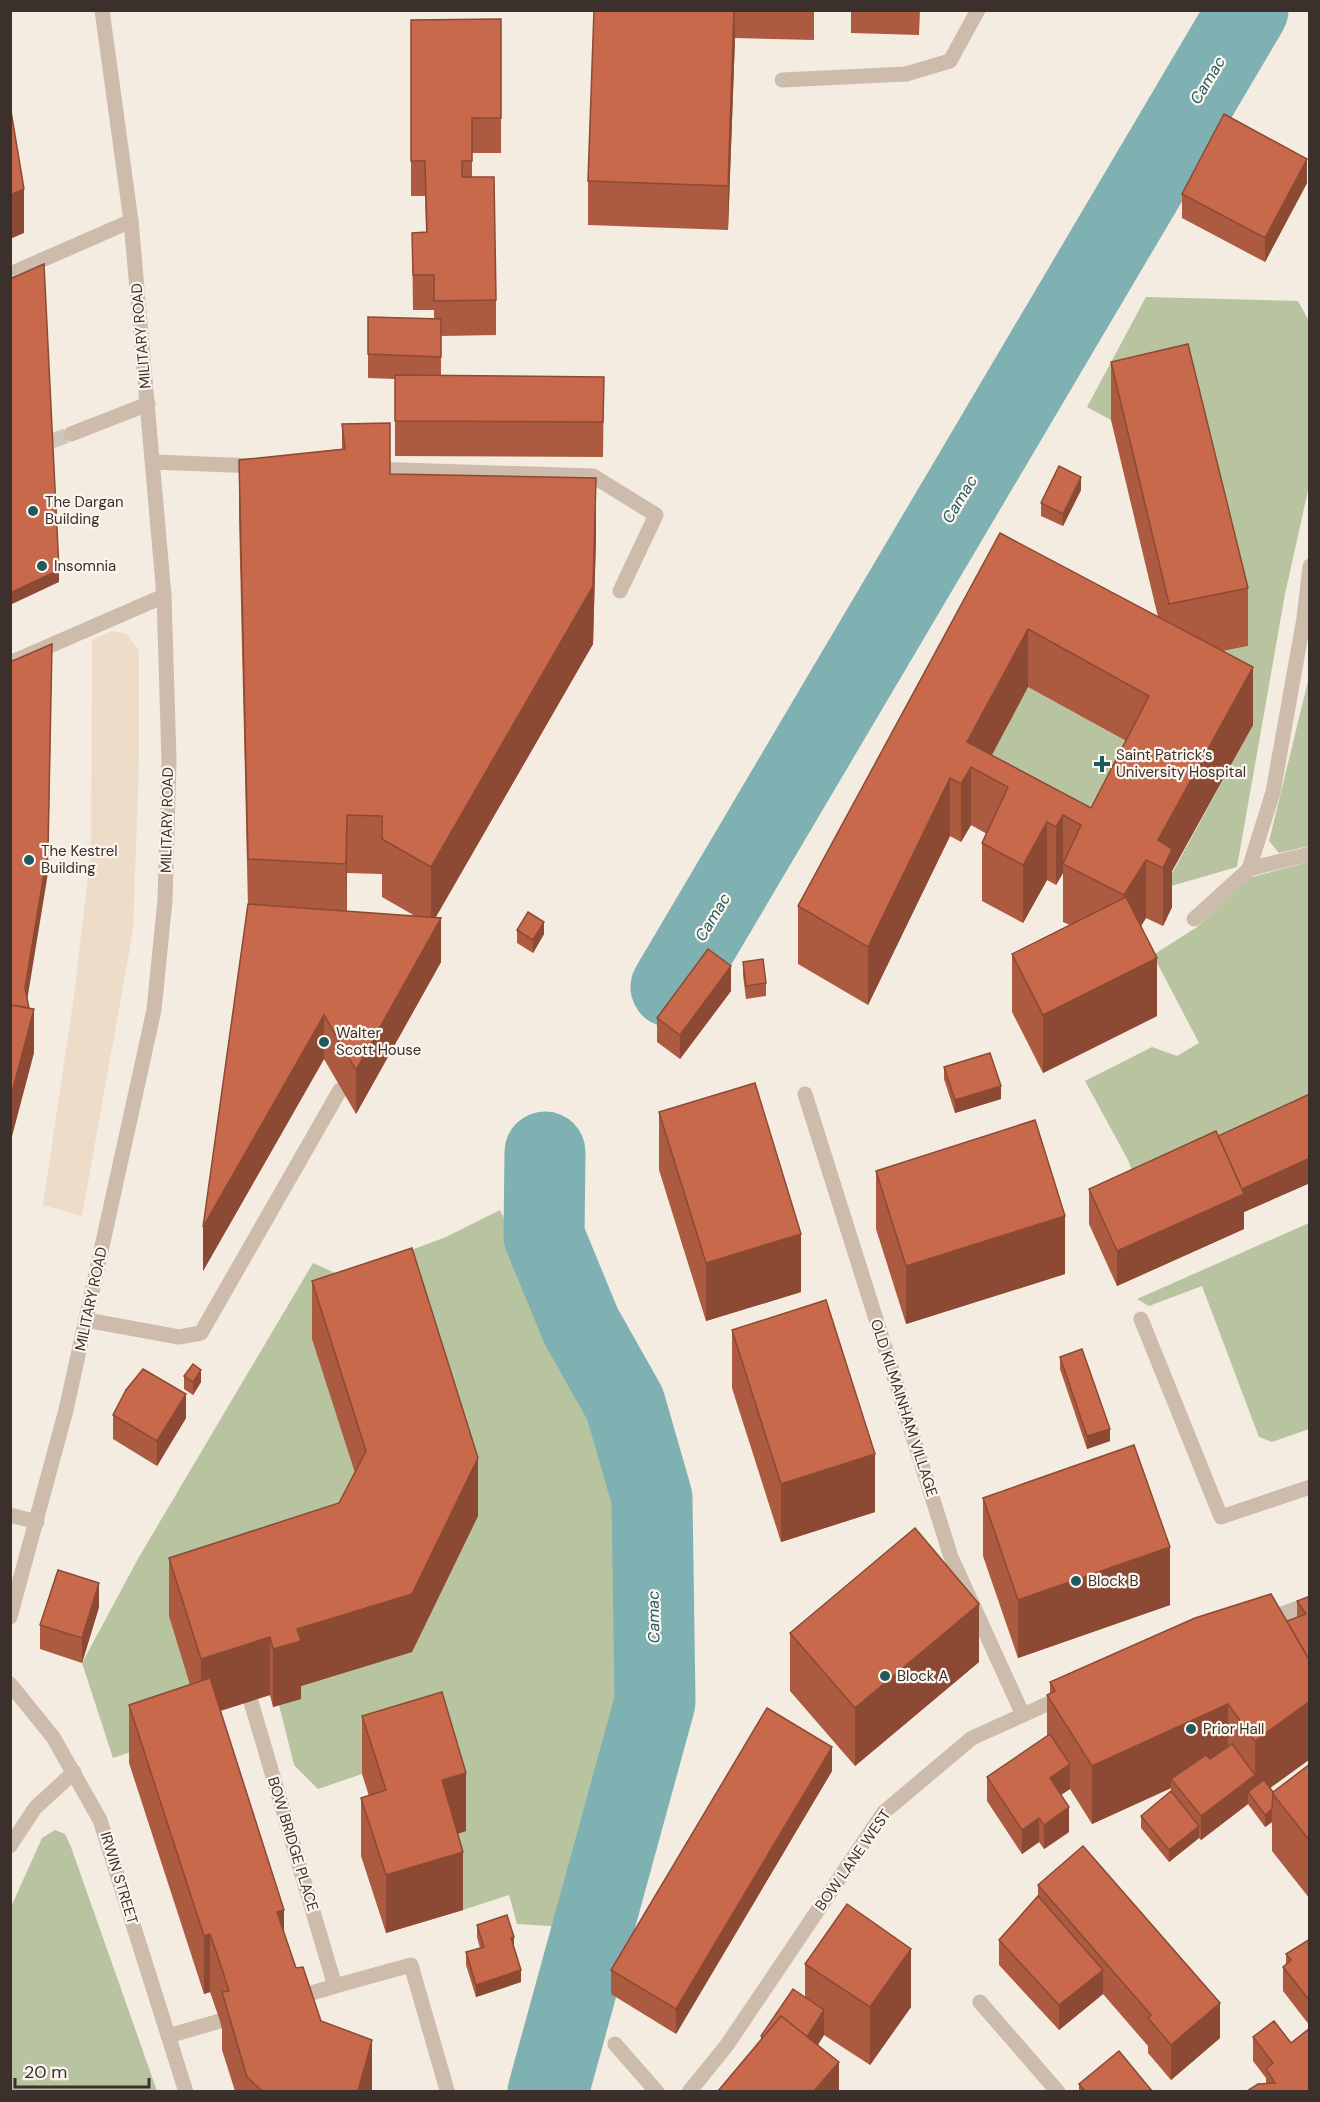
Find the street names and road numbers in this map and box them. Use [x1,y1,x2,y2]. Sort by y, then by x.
street label: MILITARY ROAD [126,282,156,390]
street label: MILITARY ROAD [156,767,178,873]
street label: MILITARY ROAD [70,1245,112,1353]
street label: OLD KILMAINHAM VILLAGE [866,1317,942,1499]
street label: BOW BRIDGE PLACE [263,1774,323,1914]
street label: BOW LANE WEST [811,1805,895,1915]
street label: IRWIN STREET [95,1829,143,1927]

